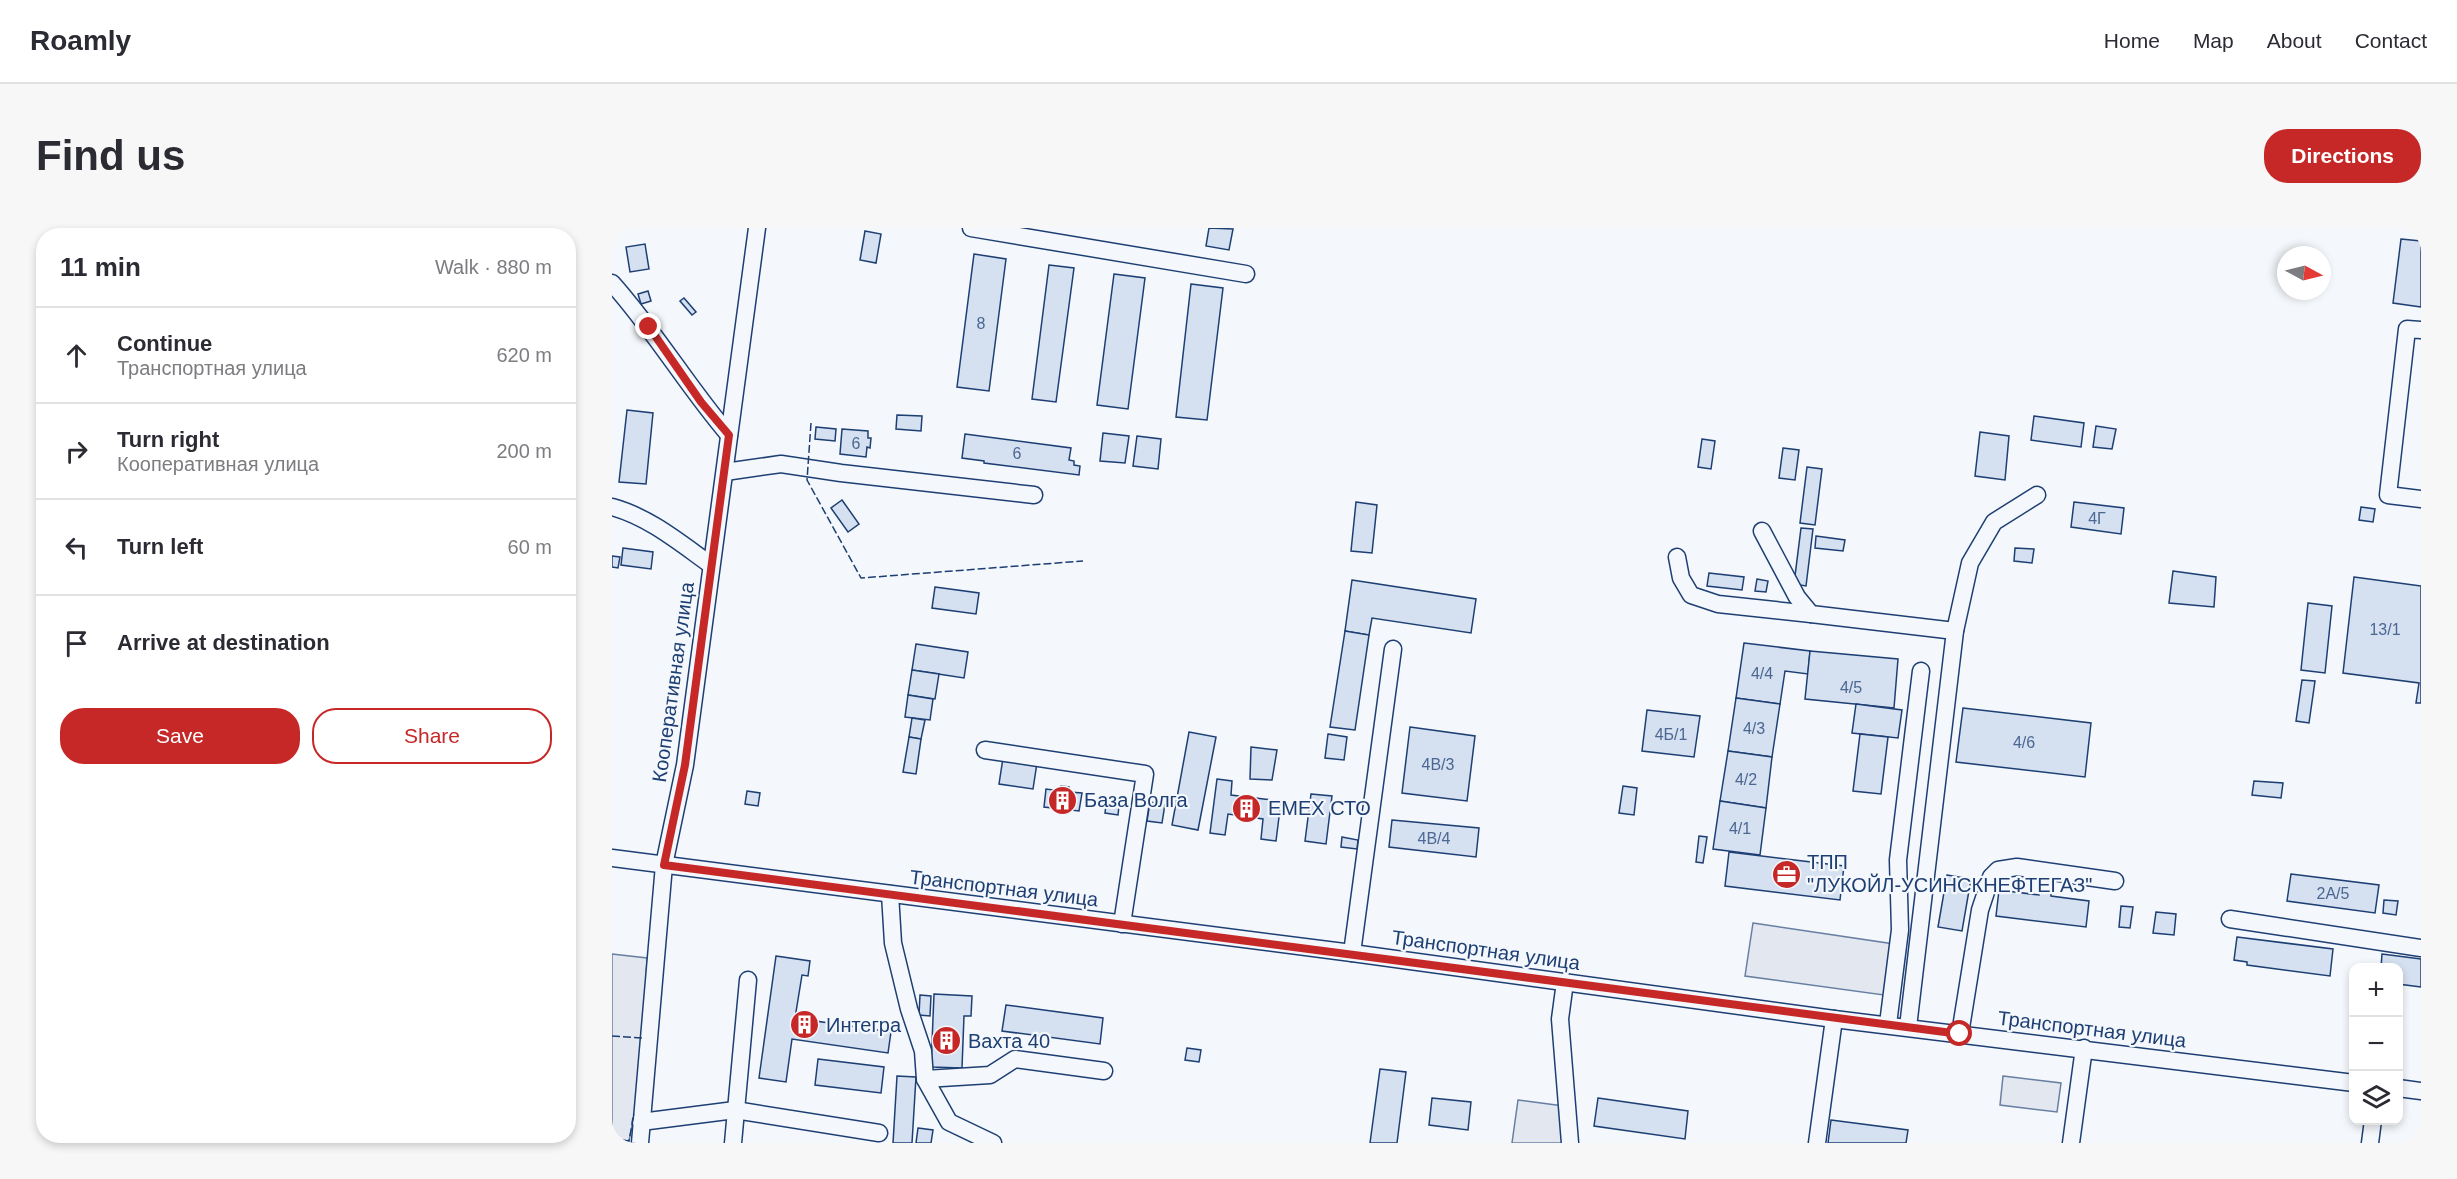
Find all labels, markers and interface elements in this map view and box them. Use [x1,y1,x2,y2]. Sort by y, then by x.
text: Roamly [30,25,131,56]
text: Home [2104,29,2160,52]
text: Map [2193,29,2234,52]
text: About [2267,29,2322,52]
text: Contact [2355,29,2427,52]
button: Directions [2264,129,2421,183]
text: Find us [36,132,185,179]
north arrow [2277,246,2331,300]
text: 11 min [60,252,141,282]
text: Walk · 880 m [435,256,552,278]
route end [635,313,661,339]
house number: 8 [977,315,986,332]
text: Continue [117,331,212,356]
icon: ahead [60,339,93,372]
text: 620 m [496,344,552,366]
text: Транспортная улица [117,357,307,379]
text: Turn right [117,427,219,452]
icon: right [60,435,93,468]
house number: 6 [852,435,861,452]
text: 200 m [496,440,552,462]
house number: 6 [1013,445,1022,462]
text: Кооперативная улица [117,453,319,475]
house number: 4Г [2088,510,2106,527]
icon: left [60,531,93,564]
text: Turn left [117,534,203,559]
text: 60 m [508,536,552,558]
street label: Кооперативная улица [648,580,698,784]
house number: 13/1 [2369,621,2401,638]
icon: arrive [60,627,93,660]
text: Arrive at destination [117,630,330,655]
house number: 4/4 [1751,665,1773,682]
house number: 4/5 [1840,679,1862,696]
button: Save [60,708,300,764]
button: Share [312,708,552,764]
house number: 4/3 [1743,720,1765,737]
house number: 4Б/1 [1655,726,1687,743]
house number: 4/6 [2013,734,2035,751]
house number: 4В/3 [1422,756,1455,773]
house number: 4/2 [1735,771,1757,788]
building icon: База Волга [1047,784,1079,816]
place label: База Волга [1084,789,1188,811]
building icon: EMEX СТО [1231,792,1263,824]
place label: EMEX СТО [1268,797,1371,819]
house number: 4/1 [1729,820,1751,837]
house number: 4В/4 [1418,830,1451,847]
place label: ТПП "ЛУКОЙЛ-УСИНСКНЕФТЕГАЗ" [1807,851,2092,896]
office icon: ТПП "ЛУКОЙЛ-УСИНСКНЕФТЕГАЗ" [1770,858,1802,890]
street label: Транспортная улица [909,866,1100,911]
house number: 2А/5 [2317,885,2350,902]
street label: Транспортная улица [1391,926,1582,974]
map controls [2349,963,2403,1125]
button: + [2349,963,2403,1017]
street label: Транспортная улица [1997,1007,2188,1052]
building icon: Интегра [789,1009,821,1041]
place label: Интегра [826,1014,902,1036]
button: − [2349,1017,2403,1071]
route start [1946,1020,1972,1046]
building icon: Вахта 40 [931,1025,963,1057]
place label: Вахта 40 [968,1030,1050,1052]
button: layers [2349,1071,2403,1125]

